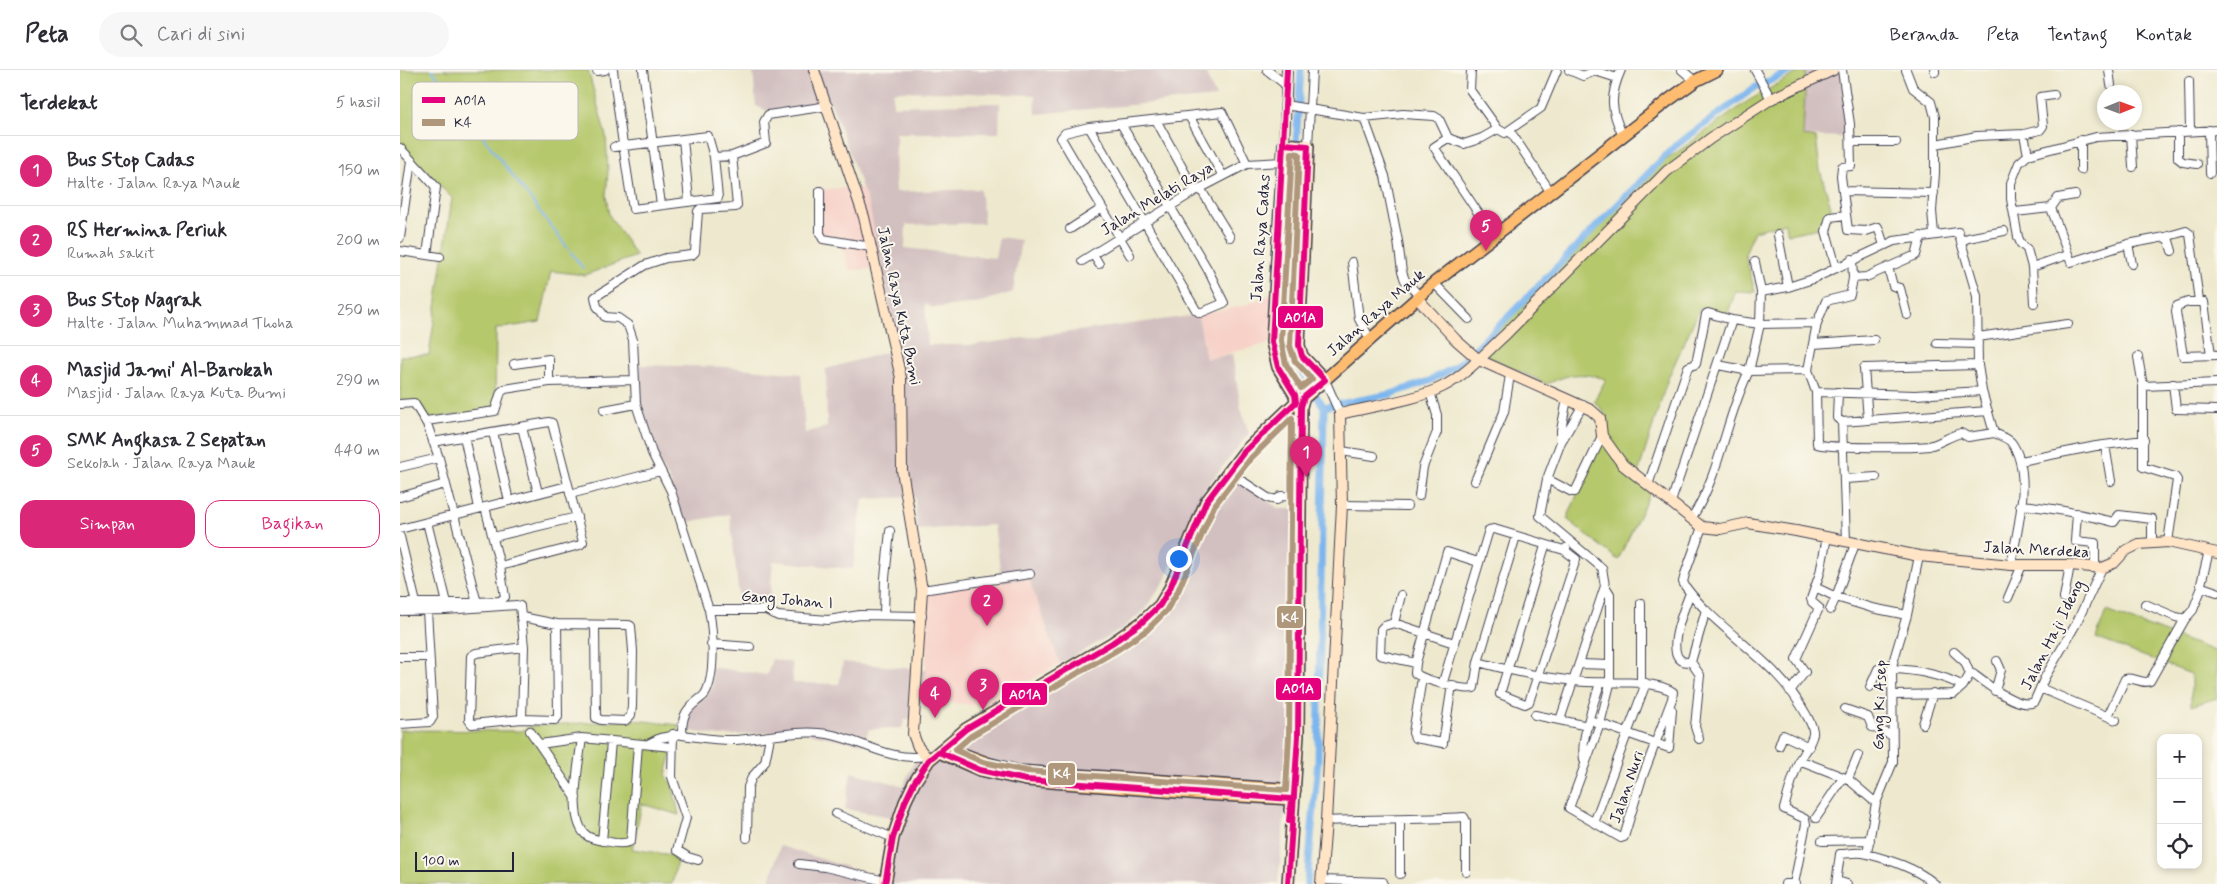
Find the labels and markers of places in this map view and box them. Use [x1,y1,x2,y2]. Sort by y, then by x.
pin: 5 [1470,210,1502,251]
pin: 1 [1290,436,1322,477]
pin: 2 [971,585,1003,626]
pin: 3 [967,669,999,710]
pin: 4 [919,677,951,718]

